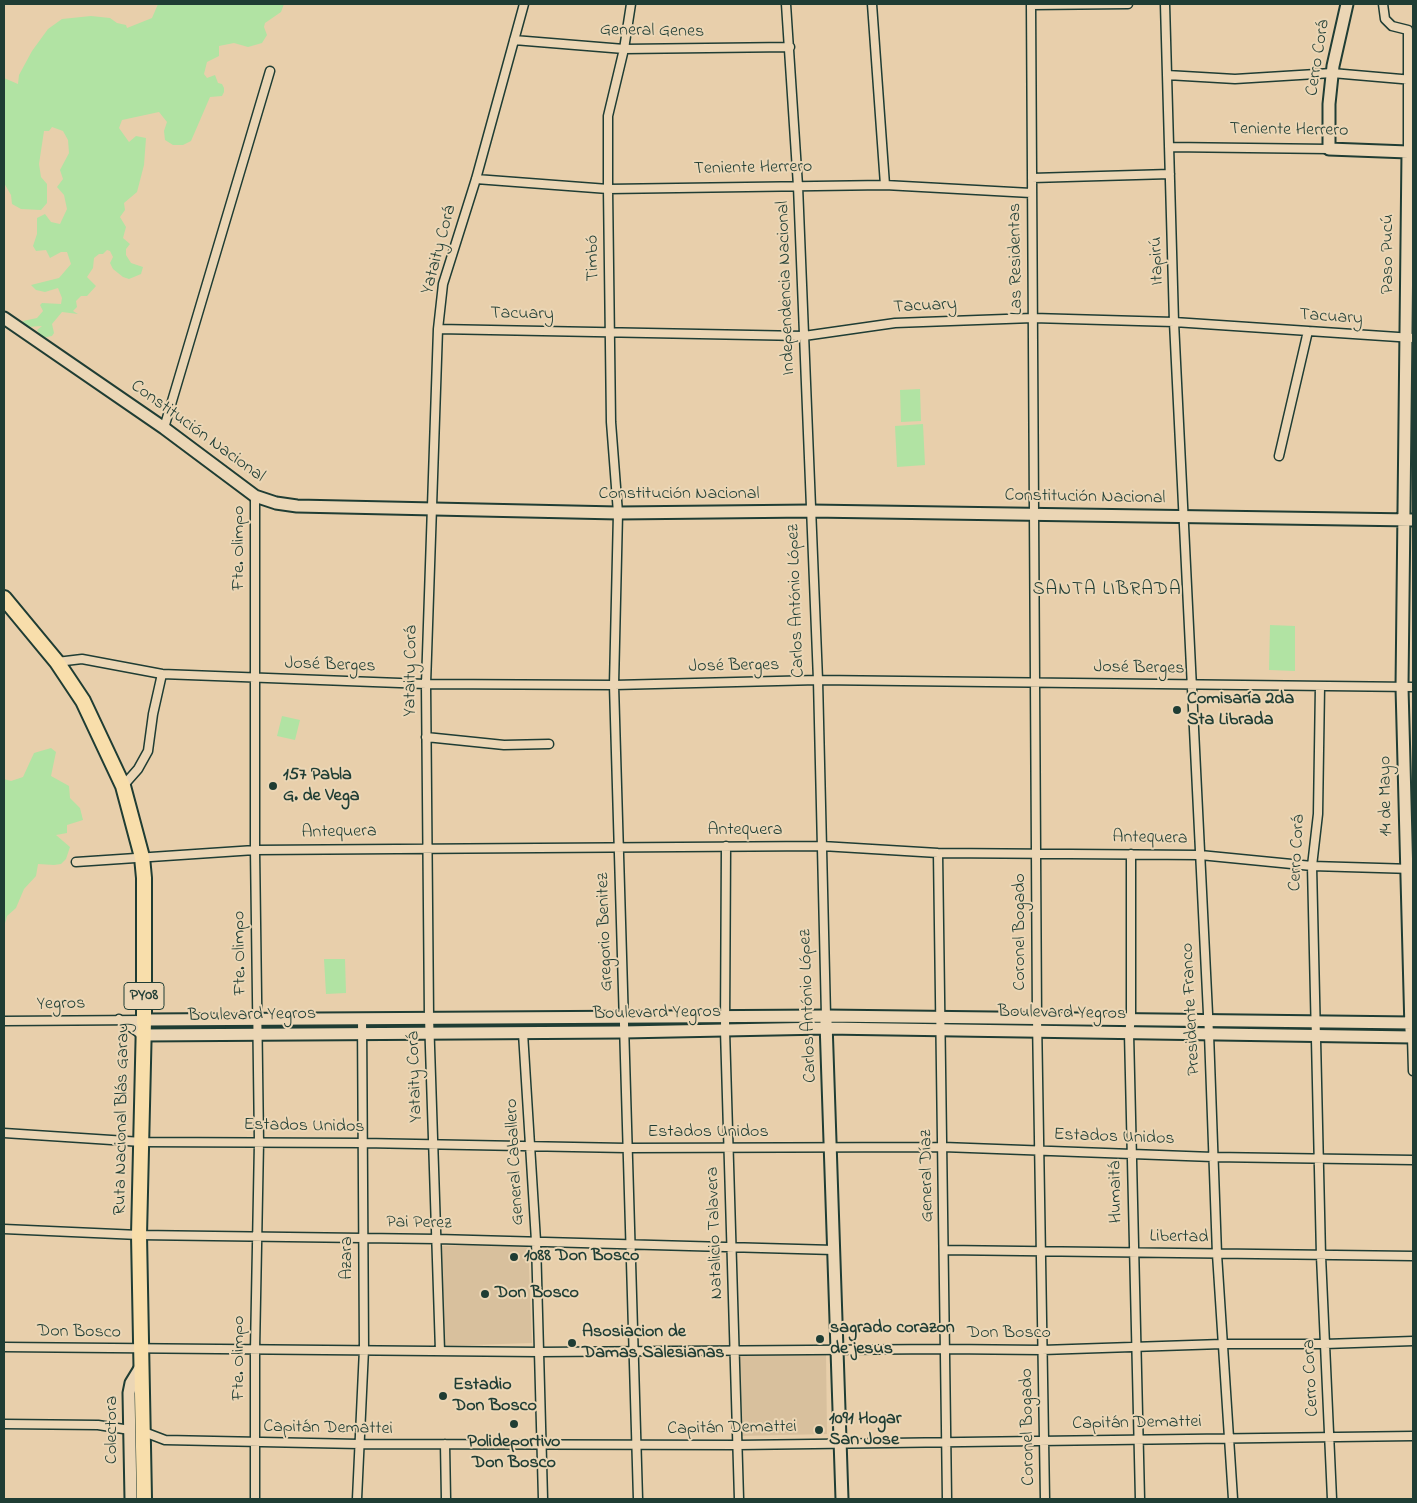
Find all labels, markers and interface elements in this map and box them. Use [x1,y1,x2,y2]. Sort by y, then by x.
street label: Cerro Corá [1302,18,1336,98]
street label: General Genes [600,20,704,44]
street label: Teniente Herrero [1229,119,1349,143]
street label: Teniente Herrero [693,157,813,181]
street label: Independencia Nacional [773,200,801,376]
street label: Yataity Corá [418,203,462,297]
street label: Las Residentas [1005,203,1029,315]
street label: Paso Pucú [1378,214,1400,294]
street label: Timbó [583,235,605,281]
street label: Itapirú [1146,236,1170,286]
street label: Tacuary [893,295,957,319]
street label: Tacuary [490,304,554,326]
street label: Tacuary [1299,305,1363,331]
street label: Constitución Nacional [126,376,268,488]
street label: Constitución Nacional [599,484,759,506]
street label: Constitución Nacional [1004,486,1166,510]
street label: Fte. Olimpo [229,506,251,590]
street label: Carlos António López [784,524,810,678]
district label: SANTA LIBRADA [1031,580,1183,602]
street label: Yataity Corá [400,625,424,717]
street label: José Berges [284,654,376,678]
street label: José Berges [688,655,780,679]
street label: José Berges [1093,657,1185,681]
place label: Comisaría 2da Sta Librada [1187,689,1294,732]
marker: Comisaría 2da Sta Librada [1171,704,1183,716]
street label: 14 de Mayo [1375,755,1399,837]
place label: 157 Pabla G. de Vega [283,765,359,808]
marker: 157 Pabla G. de Vega [267,780,279,792]
street label: Cerro Corá [1285,814,1311,892]
street label: Antequera [707,820,783,842]
street label: Antequera [301,822,377,844]
street label: Antequera [1112,828,1188,850]
street label: Gregorio Benitez [593,872,619,992]
street label: Coronel Bogado [1010,873,1032,991]
street label: Fte. Olimpo [229,910,253,996]
street label: Carlos António López [796,929,822,1083]
street label: Presidente Franco [1178,942,1206,1076]
road number: PY08 [124,982,164,1009]
street label: Yegros [37,994,85,1016]
street label: Boulevard Yegros [593,1002,721,1026]
street label: Boulevard Yegros [998,1002,1126,1026]
street label: Boulevard Yegros [188,1004,316,1028]
street label: Ruta Nacional Blás Garay [111,1023,135,1215]
street label: Yataity Corá [404,1031,428,1123]
street label: General Caballero [502,1098,530,1226]
street label: Estados Unidos [243,1115,365,1139]
street label: Estados Unidos [647,1122,769,1144]
street label: Estados Unidos [1053,1125,1175,1151]
street label: General Díaz [916,1129,940,1223]
street label: Humaitá [1106,1160,1128,1224]
street label: Natalicio Talavera [703,1166,729,1300]
street label: Pai Perez [386,1213,452,1235]
street label: Libertad [1149,1227,1209,1249]
street label: Azara [337,1236,359,1280]
place label: 1088 Don Bosco [524,1246,639,1268]
marker: 1088 Don Bosco [508,1251,520,1263]
place label: Don Bosco [495,1283,579,1305]
marker: Don Bosco [479,1288,491,1300]
street label: Fte. Olimpo [229,1316,251,1400]
place label: sagrado corazon de jesus [830,1318,955,1360]
street label: Don Bosco [37,1321,121,1345]
place label: Asosiacion de Damas Salesianas [582,1322,725,1365]
street label: Don Bosco [967,1323,1051,1345]
marker: sagrado corazon de jesus [814,1333,826,1345]
marker: Asosiacion de Damas Salesianas [566,1337,578,1349]
street label: Cerro Cora [1299,1339,1325,1417]
street label: Coronel Bogado [1017,1368,1041,1486]
place label: Estadio Don Bosco [453,1375,537,1418]
marker: Estadio Don Bosco [437,1390,449,1402]
street label: Colectora [102,1396,124,1464]
place label: 1091 Hogar San Jose [829,1409,901,1452]
street label: Capitán Demattei [1072,1412,1202,1436]
street label: Capitán Demattei [263,1417,393,1441]
street label: Capitán Demattei [667,1417,797,1441]
marker: Polideportivo Don Bosco [508,1418,520,1430]
marker: 1091 Hogar San Jose [813,1424,825,1436]
place label: Polideportivo Don Bosco [468,1432,560,1475]

